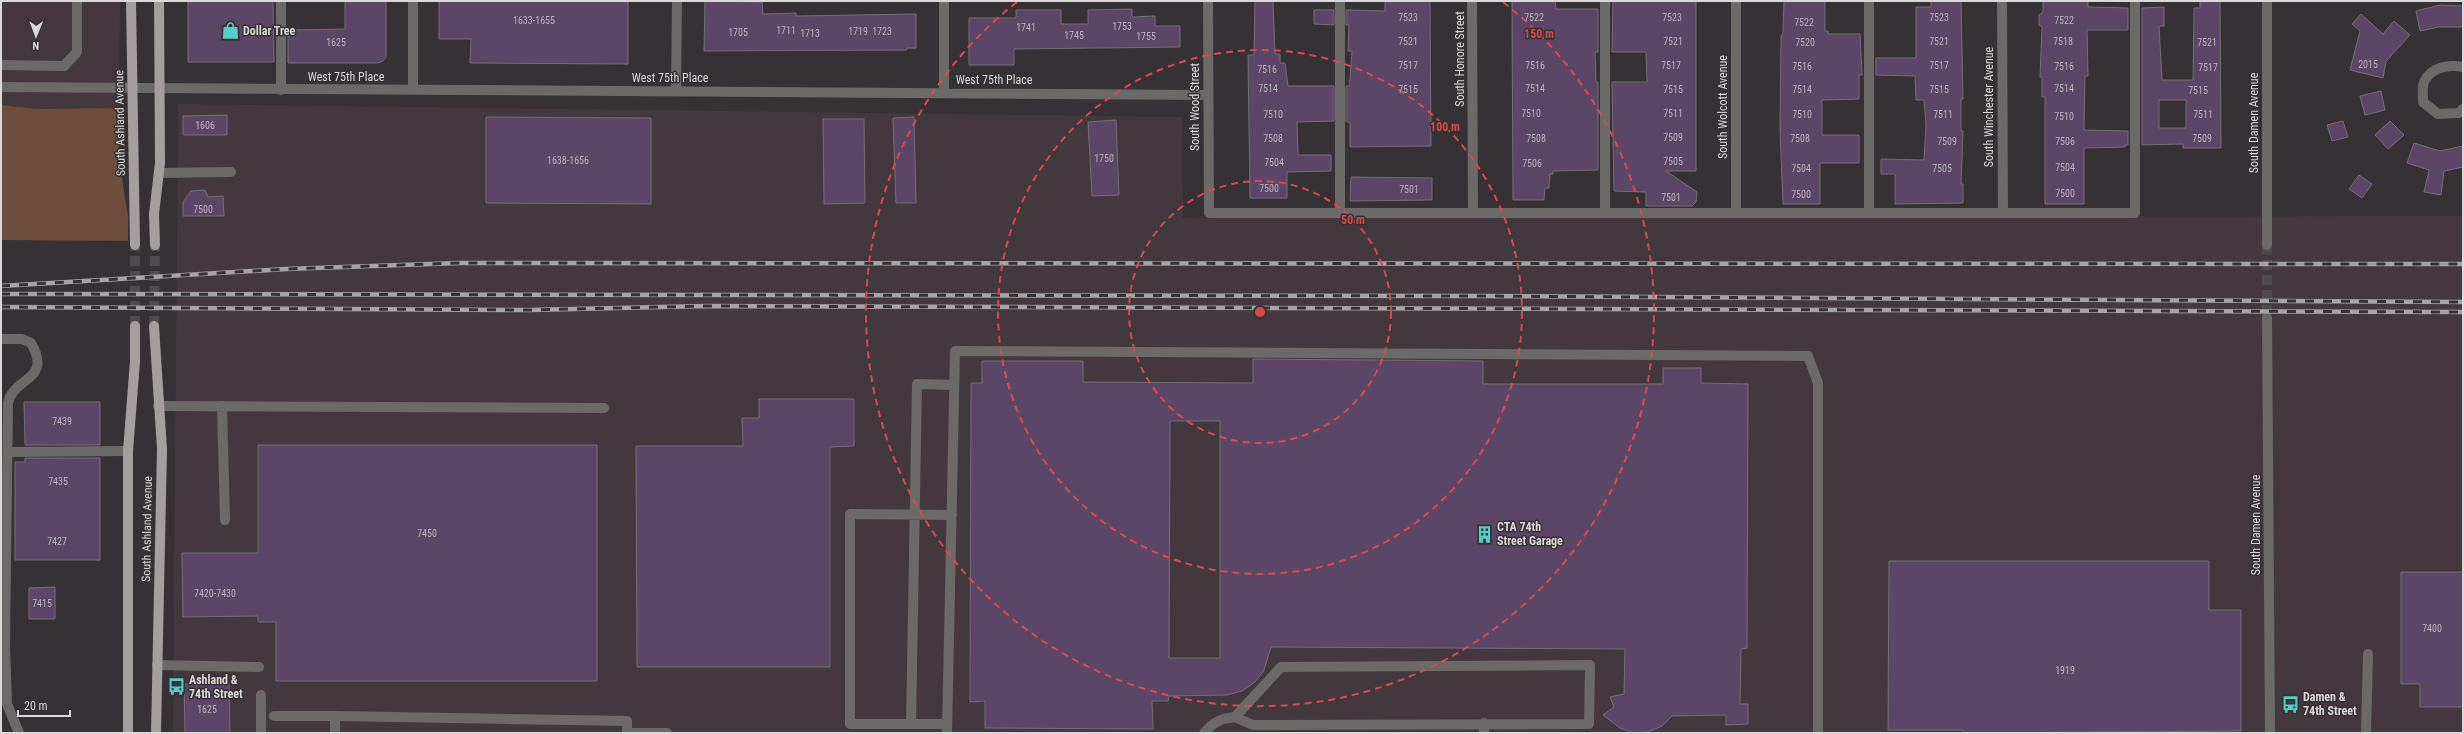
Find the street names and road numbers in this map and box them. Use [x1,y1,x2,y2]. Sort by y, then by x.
street label: South Honore Street [1453,11,1467,107]
street label: South Winchester Avenue [1982,46,1996,167]
street label: South Wolcott Avenue [1716,55,1730,159]
street label: South Wood Street [1188,63,1202,151]
street label: South Ashland Avenue [112,70,128,176]
street label: West 75th Place [308,70,385,84]
street label: West 75th Place [632,71,709,85]
street label: South Damen Avenue [2247,72,2261,173]
street label: West 75th Place [956,73,1033,87]
street label: South Damen Avenue [2249,474,2263,575]
street label: South Ashland Avenue [139,476,155,582]

